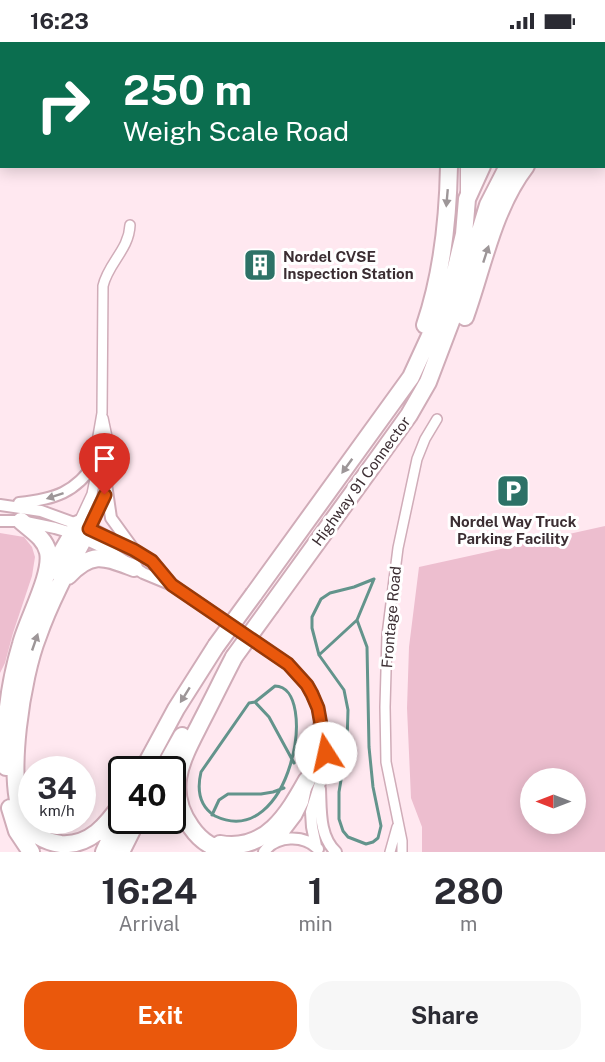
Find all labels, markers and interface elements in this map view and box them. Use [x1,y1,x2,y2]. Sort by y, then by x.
text: 16:23 [30,8,89,34]
text: 250 m [123,65,252,114]
icon: right [24,66,102,144]
text: Weigh Scale Road [123,115,349,147]
one-way arrow [443,188,452,207]
one-way arrow [482,245,491,263]
building icon: Nordel CVSE Inspection Station [242,247,278,283]
place label: Nordel CVSE Inspection Station [283,248,414,282]
street label: Highway 91 Connector [308,413,414,549]
pin [79,433,130,495]
icon: arrive [88,442,121,475]
one-way arrow [341,457,353,473]
parking icon: Nordel Way Truck Parking Facility [495,473,531,509]
one-way arrow [46,492,64,502]
place label: Nordel Way Truck Parking Facility [450,513,577,547]
street label: Frontage Road [378,565,404,669]
one-way arrow [31,633,41,651]
one-way arrow [179,687,190,703]
position arrow [294,721,358,785]
speed limit sign: 40 [108,756,186,834]
north arrow [520,768,586,834]
map controls [520,768,586,834]
text: 34 [37,770,77,806]
text: km/h [39,802,75,819]
text: 16:24 [101,870,197,912]
text: 1 [308,870,323,912]
text: 280 [434,870,504,912]
text: Arrival [118,912,180,936]
text: min [299,912,332,936]
text: m [460,912,477,936]
button: Exit [24,981,297,1050]
button: Share [309,981,581,1050]

